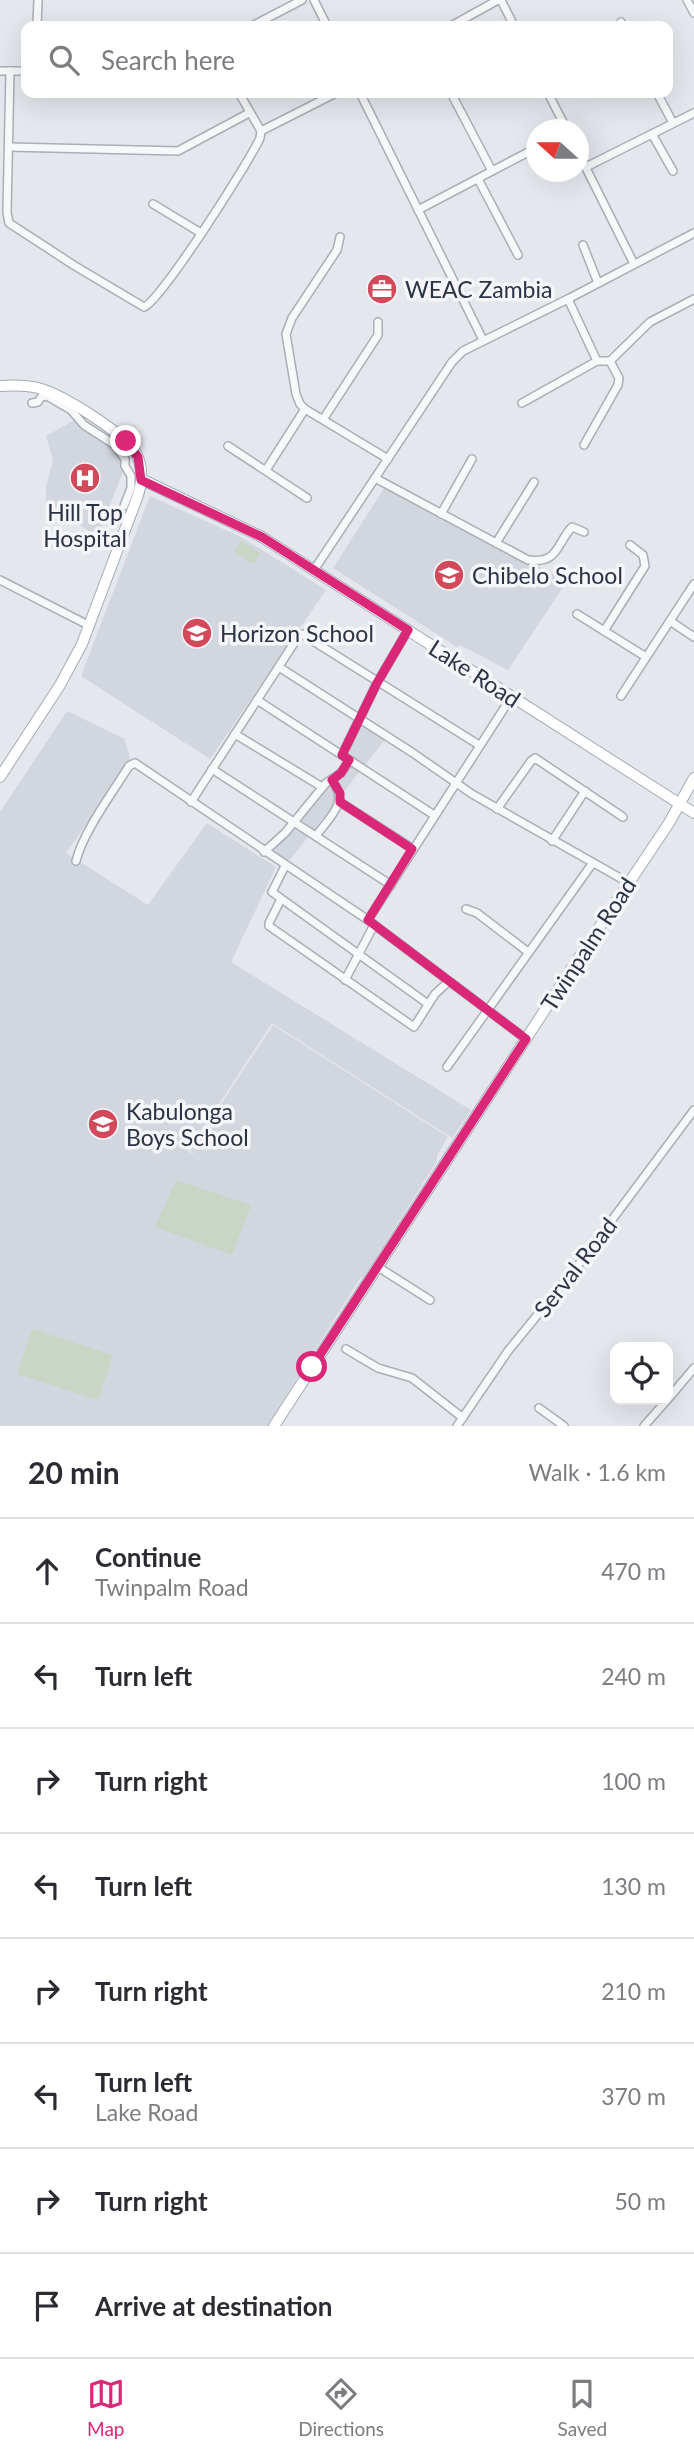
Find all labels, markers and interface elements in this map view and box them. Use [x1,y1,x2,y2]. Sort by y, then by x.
search box [21,21,673,98]
icon: search [45,41,83,79]
text: Search here [101,44,235,76]
north arrow [526,119,589,182]
office icon: WEAC Zambia [365,272,399,306]
place label: WEAC Zambia [405,275,552,303]
route end [110,425,141,456]
hospital icon: Hill Top Hospital [68,461,102,495]
place label: Hill Top Hospital [43,498,127,552]
school or university icon: Chibelo School [432,558,466,592]
place label: Chibelo School [472,561,623,589]
school or university icon: Horizon School [180,616,214,650]
place label: Horizon School [220,619,374,647]
street label: Lake Road [424,633,526,713]
street label: Twinpalm Road [534,872,642,1016]
place label: Kabulonga Boys School [126,1097,249,1151]
school or university icon: Kabulonga Boys School [86,1107,120,1141]
street label: Serval Road [528,1212,622,1322]
map controls [610,1342,673,1405]
button: locate [610,1342,673,1405]
route start [296,1351,327,1382]
text: 20 min [28,1454,120,1490]
text: Walk · 1.6 km [529,1458,666,1486]
text: Continue [95,1541,201,1573]
icon: ahead [28,1552,66,1590]
text: 470 m [601,1557,666,1585]
text: Twinpalm Road [95,1573,249,1601]
icon: left [28,1657,66,1695]
text: Turn left [95,1660,192,1692]
text: 240 m [601,1662,666,1690]
icon: right [28,1762,66,1800]
text: Turn right [95,1765,208,1797]
text: 100 m [601,1767,666,1795]
icon: left [28,1867,66,1905]
text: Turn left [95,1870,192,1902]
text: 130 m [601,1872,666,1900]
icon: right [28,1972,66,2010]
text: Turn right [95,1975,208,2007]
text: 210 m [601,1977,666,2005]
text: Turn left [95,2066,192,2098]
icon: left [28,2077,66,2115]
text: 370 m [601,2082,666,2110]
text: Lake Road [95,2098,198,2126]
icon: right [28,2182,66,2220]
text: Turn right [95,2185,208,2217]
text: 50 m [615,2187,666,2215]
icon: arrive [28,2287,66,2325]
text: Arrive at destination [95,2290,332,2322]
tab: Map [87,2375,125,2440]
tab: Directions [298,2375,384,2440]
tab: Saved [558,2375,607,2440]

